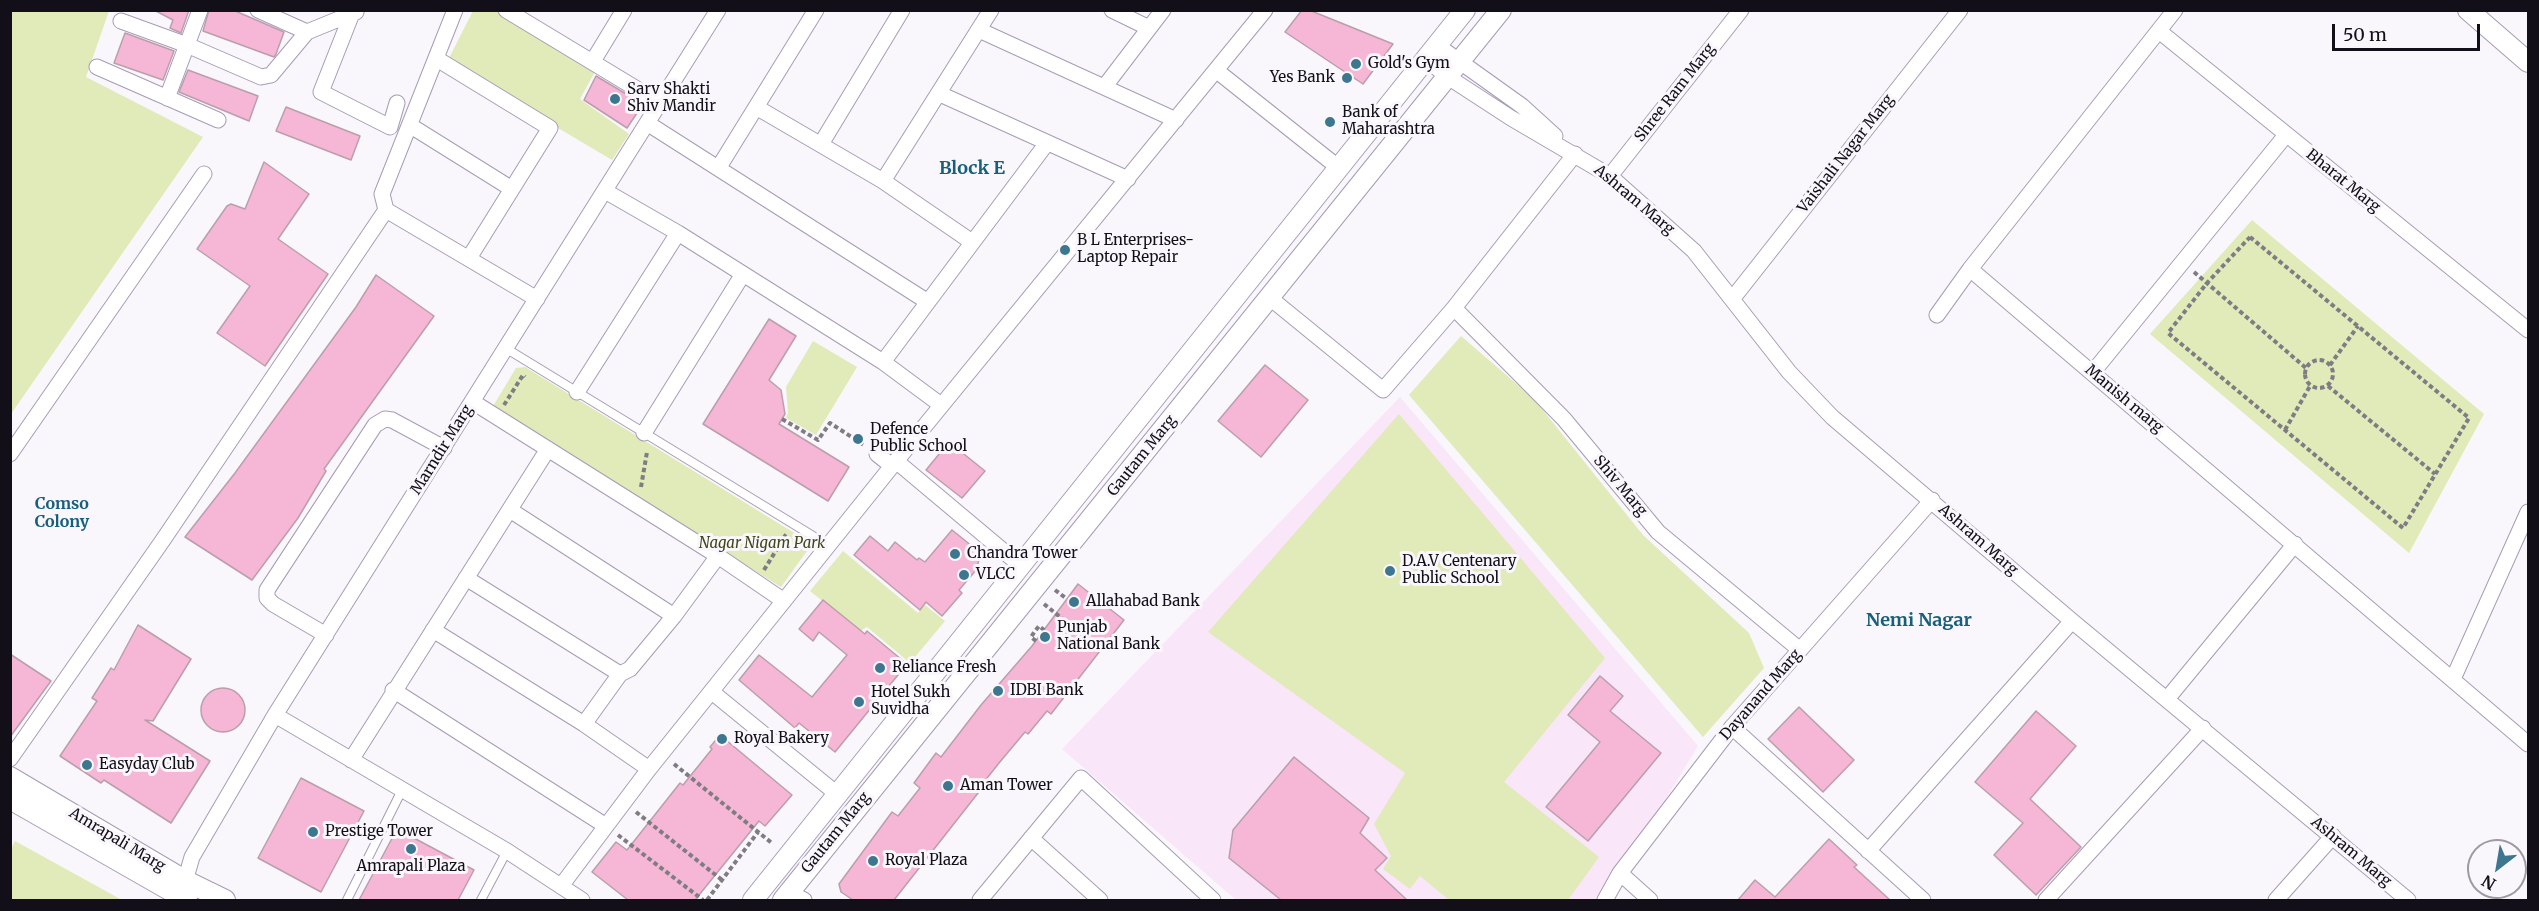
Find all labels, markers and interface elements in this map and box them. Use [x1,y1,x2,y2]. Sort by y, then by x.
scale bar [2335,12,2484,50]
text: 50 m [2343,23,2387,46]
street label: Shree Ram Marg [1631,40,1719,146]
place label: Gold's Gym [1368,55,1450,73]
marker: Gold's Gym [1349,57,1363,71]
place label: Yes Bank [1270,69,1335,87]
marker: Yes Bank [1340,71,1354,85]
place label: Sarv Shakti Shiv Mandir [627,81,716,116]
street label: Vaishali Nagar Marg [1794,91,1898,217]
marker: Sarv Shakti Shiv Mandir [608,92,622,106]
place label: Bank of Maharashtra [1342,104,1435,139]
marker: Bank of Maharashtra [1323,115,1337,129]
street label: Bharat Marg [2302,146,2384,216]
district label: Block E [939,158,1005,180]
street label: Ashram Marg [1590,161,1678,239]
place label: B L Enterprises- Laptop Repair [1077,232,1194,267]
marker: B L Enterprises- Laptop Repair [1058,243,1072,257]
street label: Manish marg [2081,361,2167,437]
street label: Marndir Marg [407,402,477,498]
street label: Gautam Marg [1104,412,1180,500]
place label: Defence Public School [870,421,967,456]
marker: Defence Public School [851,432,865,446]
street label: Shiv Marg [1589,452,1651,520]
district label: Comso Colony [35,494,89,532]
street label: Ashram Marg [1935,501,2021,579]
park label: Nagar Nigam Park [699,535,825,553]
place label: Chandra Tower [967,545,1078,563]
marker: Chandra Tower [948,547,962,561]
place label: D.A.V Centenary Public School [1402,553,1516,588]
marker: D.A.V Centenary Public School [1383,564,1397,578]
place label: VLCC [976,566,1015,584]
marker: VLCC [957,568,971,582]
place label: Allahabad Bank [1086,593,1200,611]
marker: Allahabad Bank [1067,595,1081,609]
district label: Nemi Nagar [1866,610,1972,632]
place label: Punjab National Bank [1057,619,1160,654]
marker: Punjab National Bank [1038,630,1052,644]
street label: Dayanand Marg [1717,646,1805,744]
place label: Reliance Fresh [892,659,997,677]
marker: Reliance Fresh [873,661,887,675]
place label: IDBI Bank [1010,682,1083,700]
place label: Hotel Sukh Suvidha [871,684,950,719]
marker: IDBI Bank [991,684,1005,698]
marker: Hotel Sukh Suvidha [852,695,866,709]
place label: Royal Bakery [734,730,829,748]
marker: Royal Bakery [715,732,729,746]
place label: Easyday Club [99,756,195,774]
marker: Easyday Club [80,758,94,772]
place label: Aman Tower [960,777,1053,795]
marker: Aman Tower [941,779,955,793]
street label: Gautam Marg [798,789,874,877]
street label: Amrapali Marg [66,804,168,876]
street label: Ashram Marg [2307,813,2395,891]
place label: Prestige Tower [325,823,433,841]
marker: Prestige Tower [306,825,320,839]
north arrow [2467,839,2527,899]
marker: Amrapali Plaza [404,842,418,856]
place label: Royal Plaza [885,852,968,870]
marker: Royal Plaza [866,854,880,868]
place label: Amrapali Plaza [356,858,466,876]
text: N [2478,871,2499,895]

